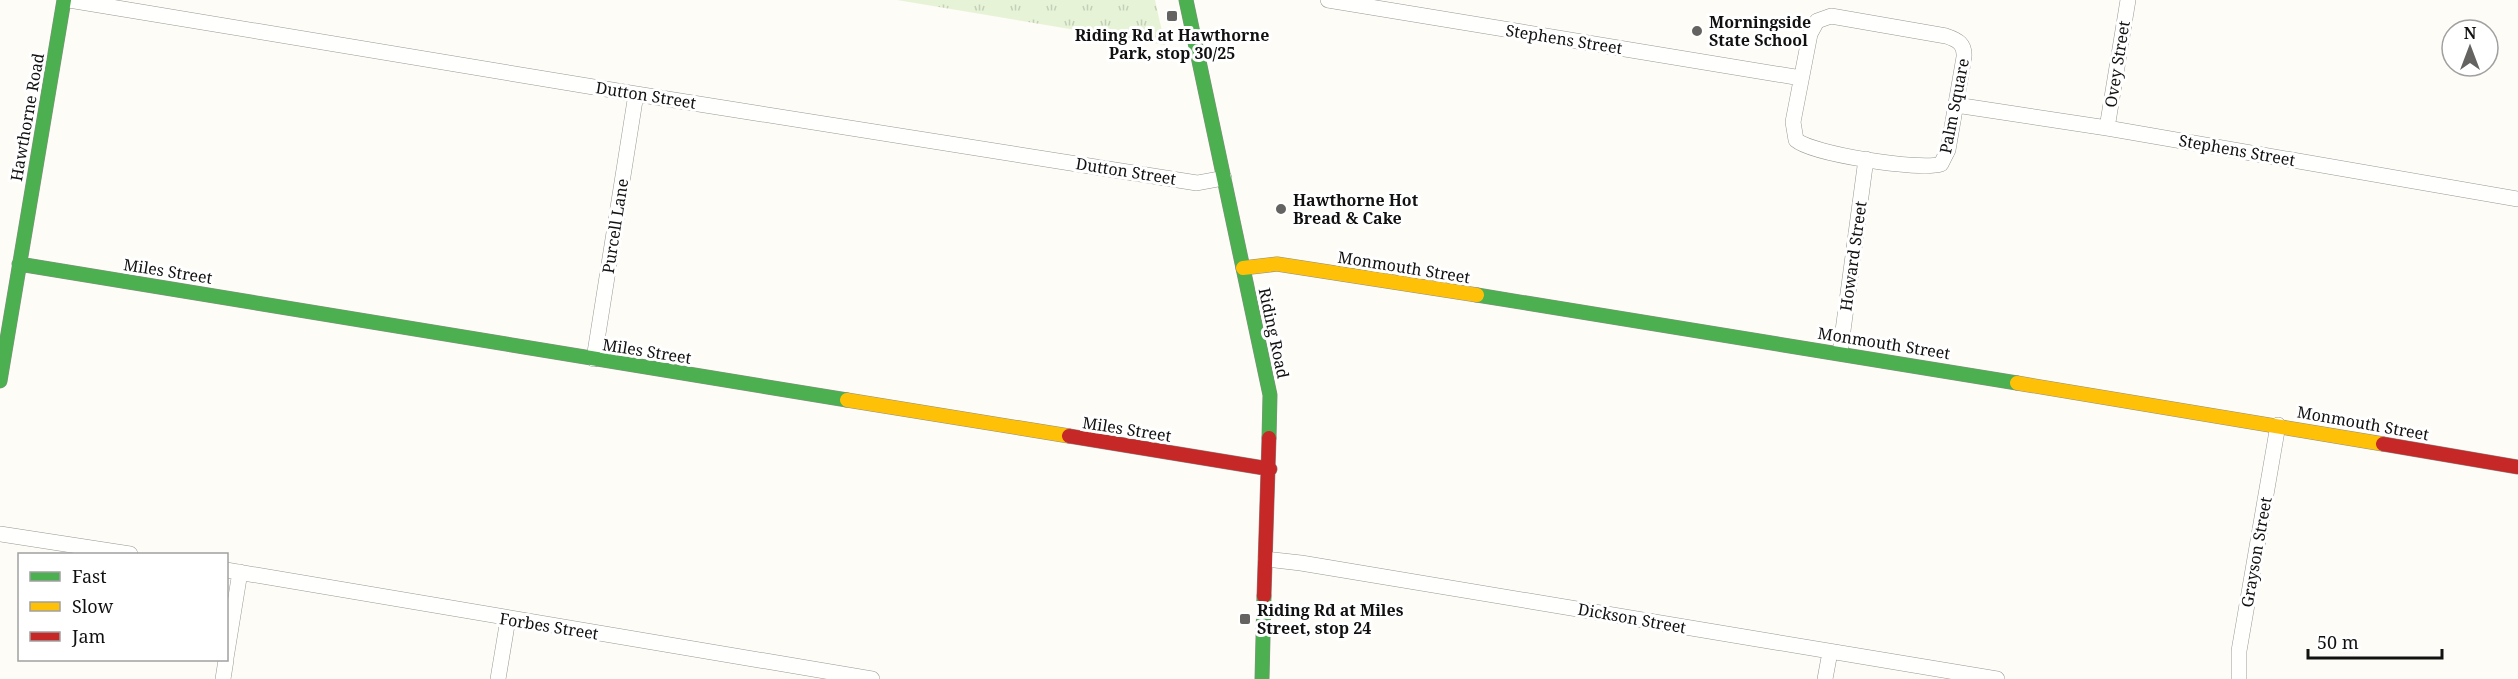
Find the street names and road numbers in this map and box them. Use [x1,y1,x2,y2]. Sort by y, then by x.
street label: Stephens Street [1504,19,1624,59]
street label: Ovey Street [2099,19,2135,109]
street label: Hawthorne Road [5,51,49,183]
street label: Palm Square [1934,56,1974,156]
street label: Dutton Street [594,76,698,114]
street label: Stephens Street [2177,129,2297,171]
street label: Dutton Street [1074,152,1178,190]
street label: Purcell Lane [597,177,633,275]
street label: Howard Street [1834,199,1872,312]
street label: Monmouth Street [1336,246,1472,288]
street label: Miles Street [122,253,214,289]
street label: Riding Road [1254,286,1294,381]
street label: Monmouth Street [1816,322,1952,364]
street label: Miles Street [601,333,693,369]
street label: Monmouth Street [2295,401,2431,445]
street label: Miles Street [1081,411,1173,447]
street label: Grayson Street [2235,495,2277,609]
street label: Dickson Street [1576,598,1688,638]
street label: Forbes Street [498,607,600,645]

